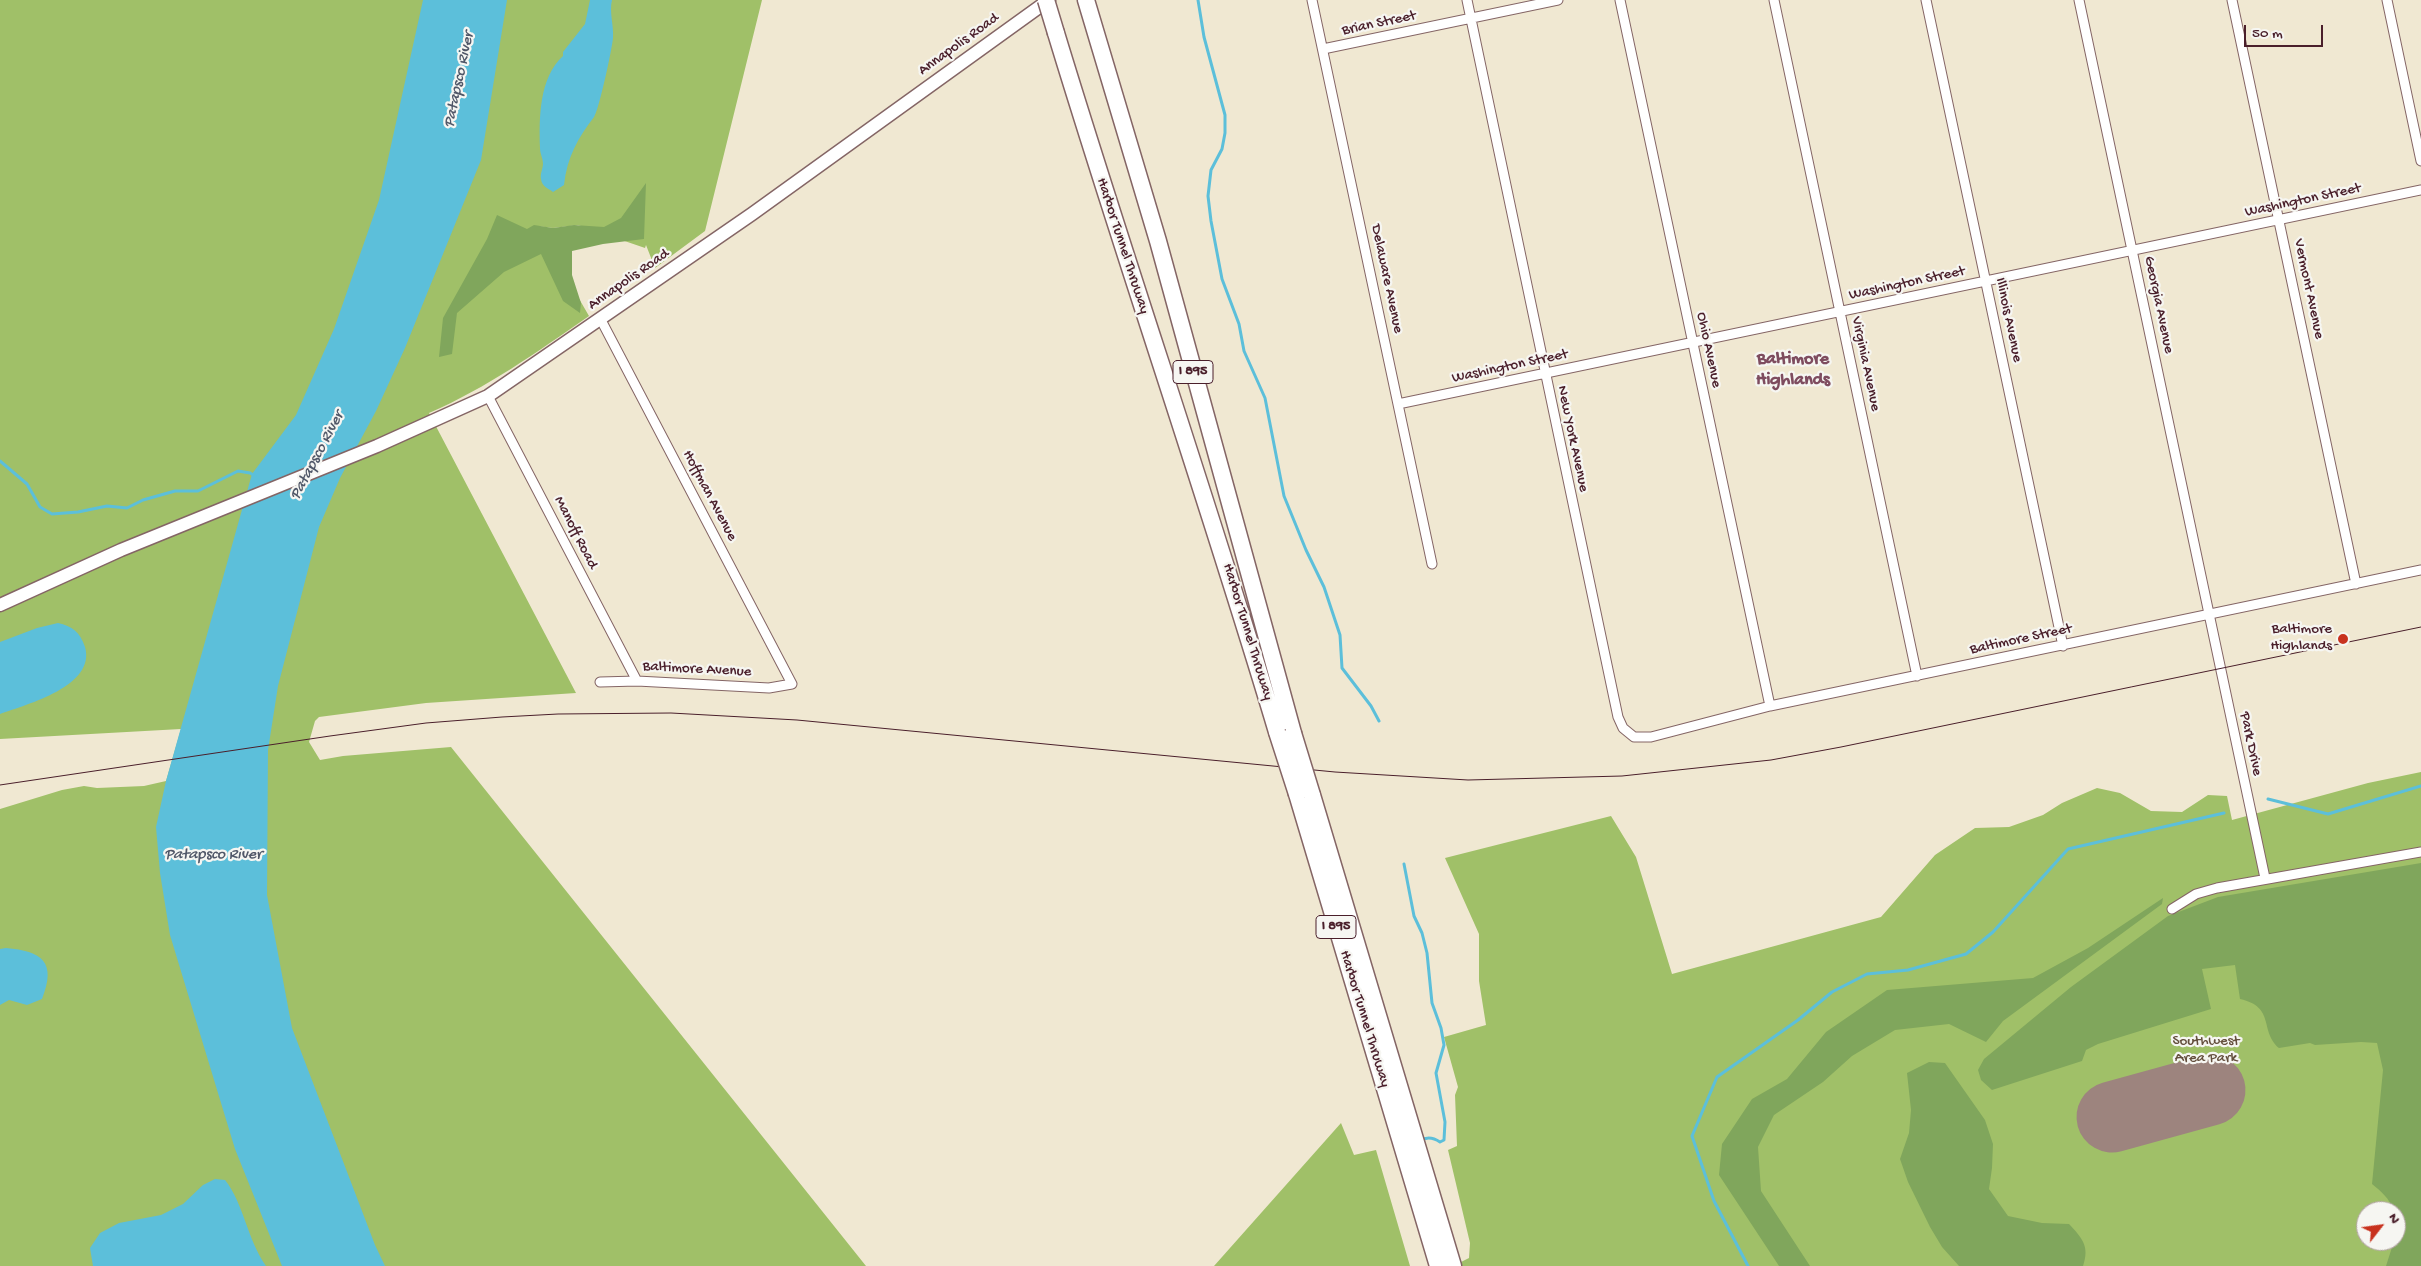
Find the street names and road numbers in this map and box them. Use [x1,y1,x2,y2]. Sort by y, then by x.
street label: Brian Street [1340,7,1418,41]
street label: Annapolis Road [915,10,1003,80]
street label: Harbor Tunnel Thruway [1092,176,1152,316]
street label: Washington Street [2243,180,2363,222]
street label: Delaware Avenue [1366,223,1406,335]
street label: Vermont Avenue [2289,237,2327,341]
street label: Annapolis Road [585,245,673,315]
street label: Georgia Avenue [2139,255,2177,355]
street label: Washington Street [1847,263,1967,305]
street label: Illinois Avenue [1990,276,2026,364]
street label: Ohio Avenue [1691,311,1725,389]
street label: Virginia Avenue [1846,315,1884,413]
street label: Washington Street [1450,346,1570,388]
road number: I 895 [1173,361,1213,384]
street label: New York Avenue [1552,384,1592,494]
street label: Hoffman Avenue [678,447,740,545]
street label: Manoff Road [549,494,601,572]
street label: Harbor Tunnel Thruway [1218,562,1276,702]
street label: Baltimore Street [1968,620,2074,660]
street label: Baltimore Avenue [642,658,752,682]
street label: Park Drive [2234,710,2266,778]
road number: I 895 [1316,916,1356,939]
street label: Harbor Tunnel Thruway [1335,949,1393,1089]

